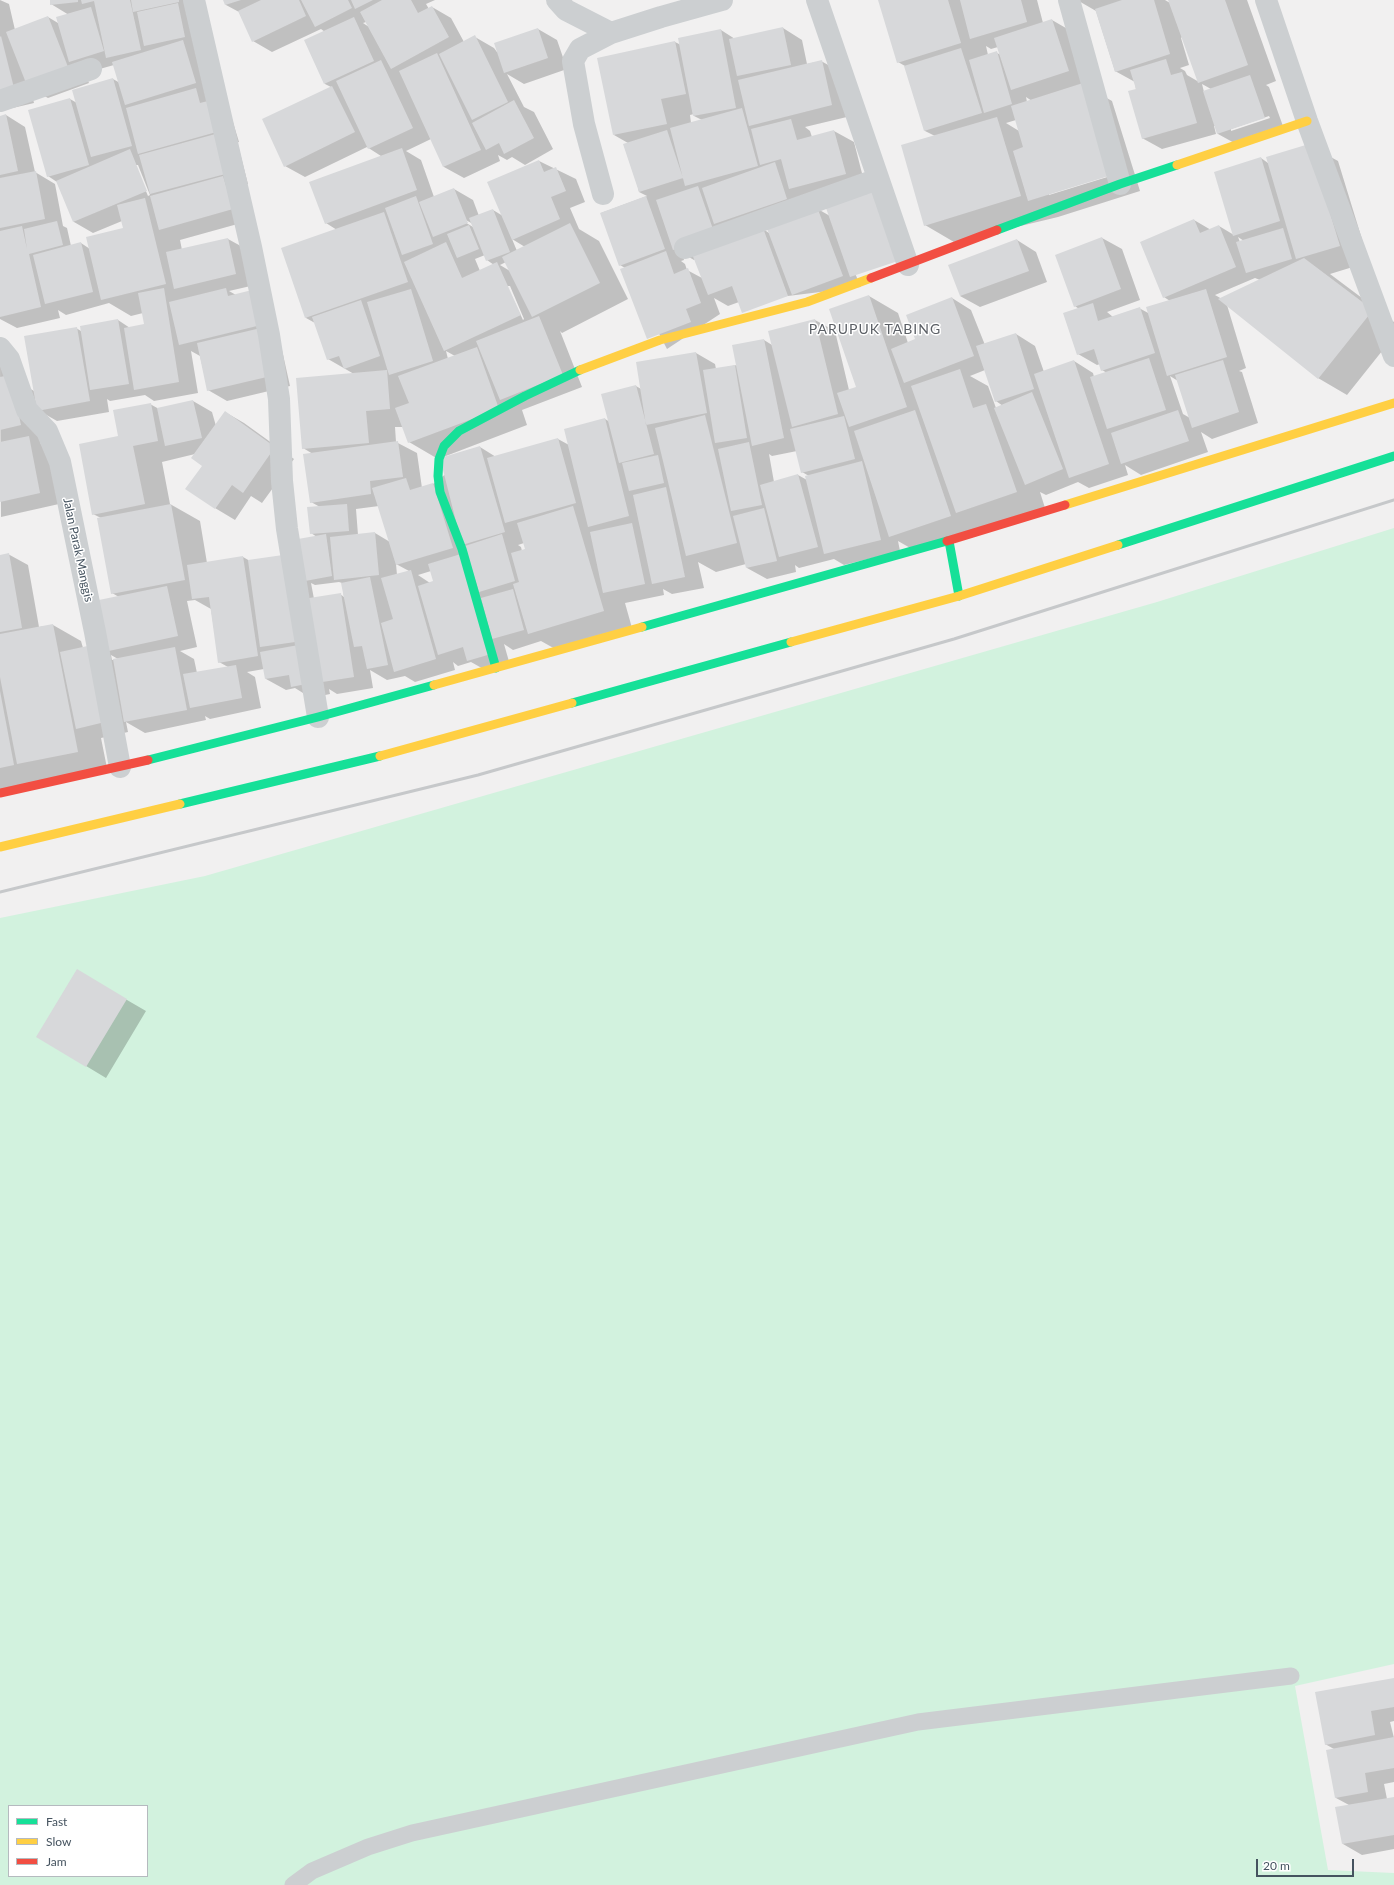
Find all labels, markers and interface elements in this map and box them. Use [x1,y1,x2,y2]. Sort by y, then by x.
district label: PARUPUK TABING [809,321,941,337]
street label: Jalan Parak Manggis [60,497,96,603]
legend [8,1805,148,1877]
text: Fast [46,1814,67,1829]
text: Slow [46,1834,71,1849]
scale bar [1258,1851,1356,1877]
text: Jam [46,1854,67,1869]
text: 20 m [1263,1858,1290,1873]

